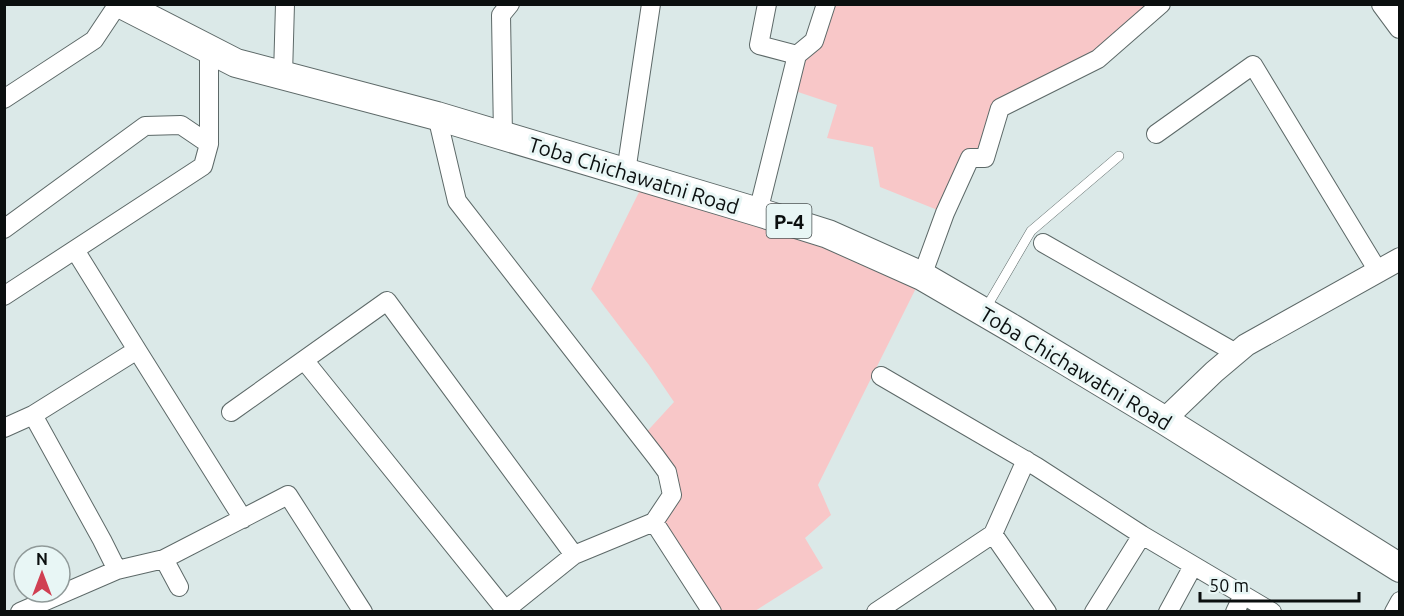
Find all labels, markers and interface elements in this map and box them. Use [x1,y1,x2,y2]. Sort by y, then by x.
street label: Toba Chichawatni Road [526,132,742,218]
road number: P-4 [766,204,812,238]
street label: Toba Chichawatni Road [976,301,1176,435]
north arrow [12,544,72,604]
text: N [36,550,48,568]
scale bar [1200,565,1359,603]
text: 50 m [1209,575,1249,595]

